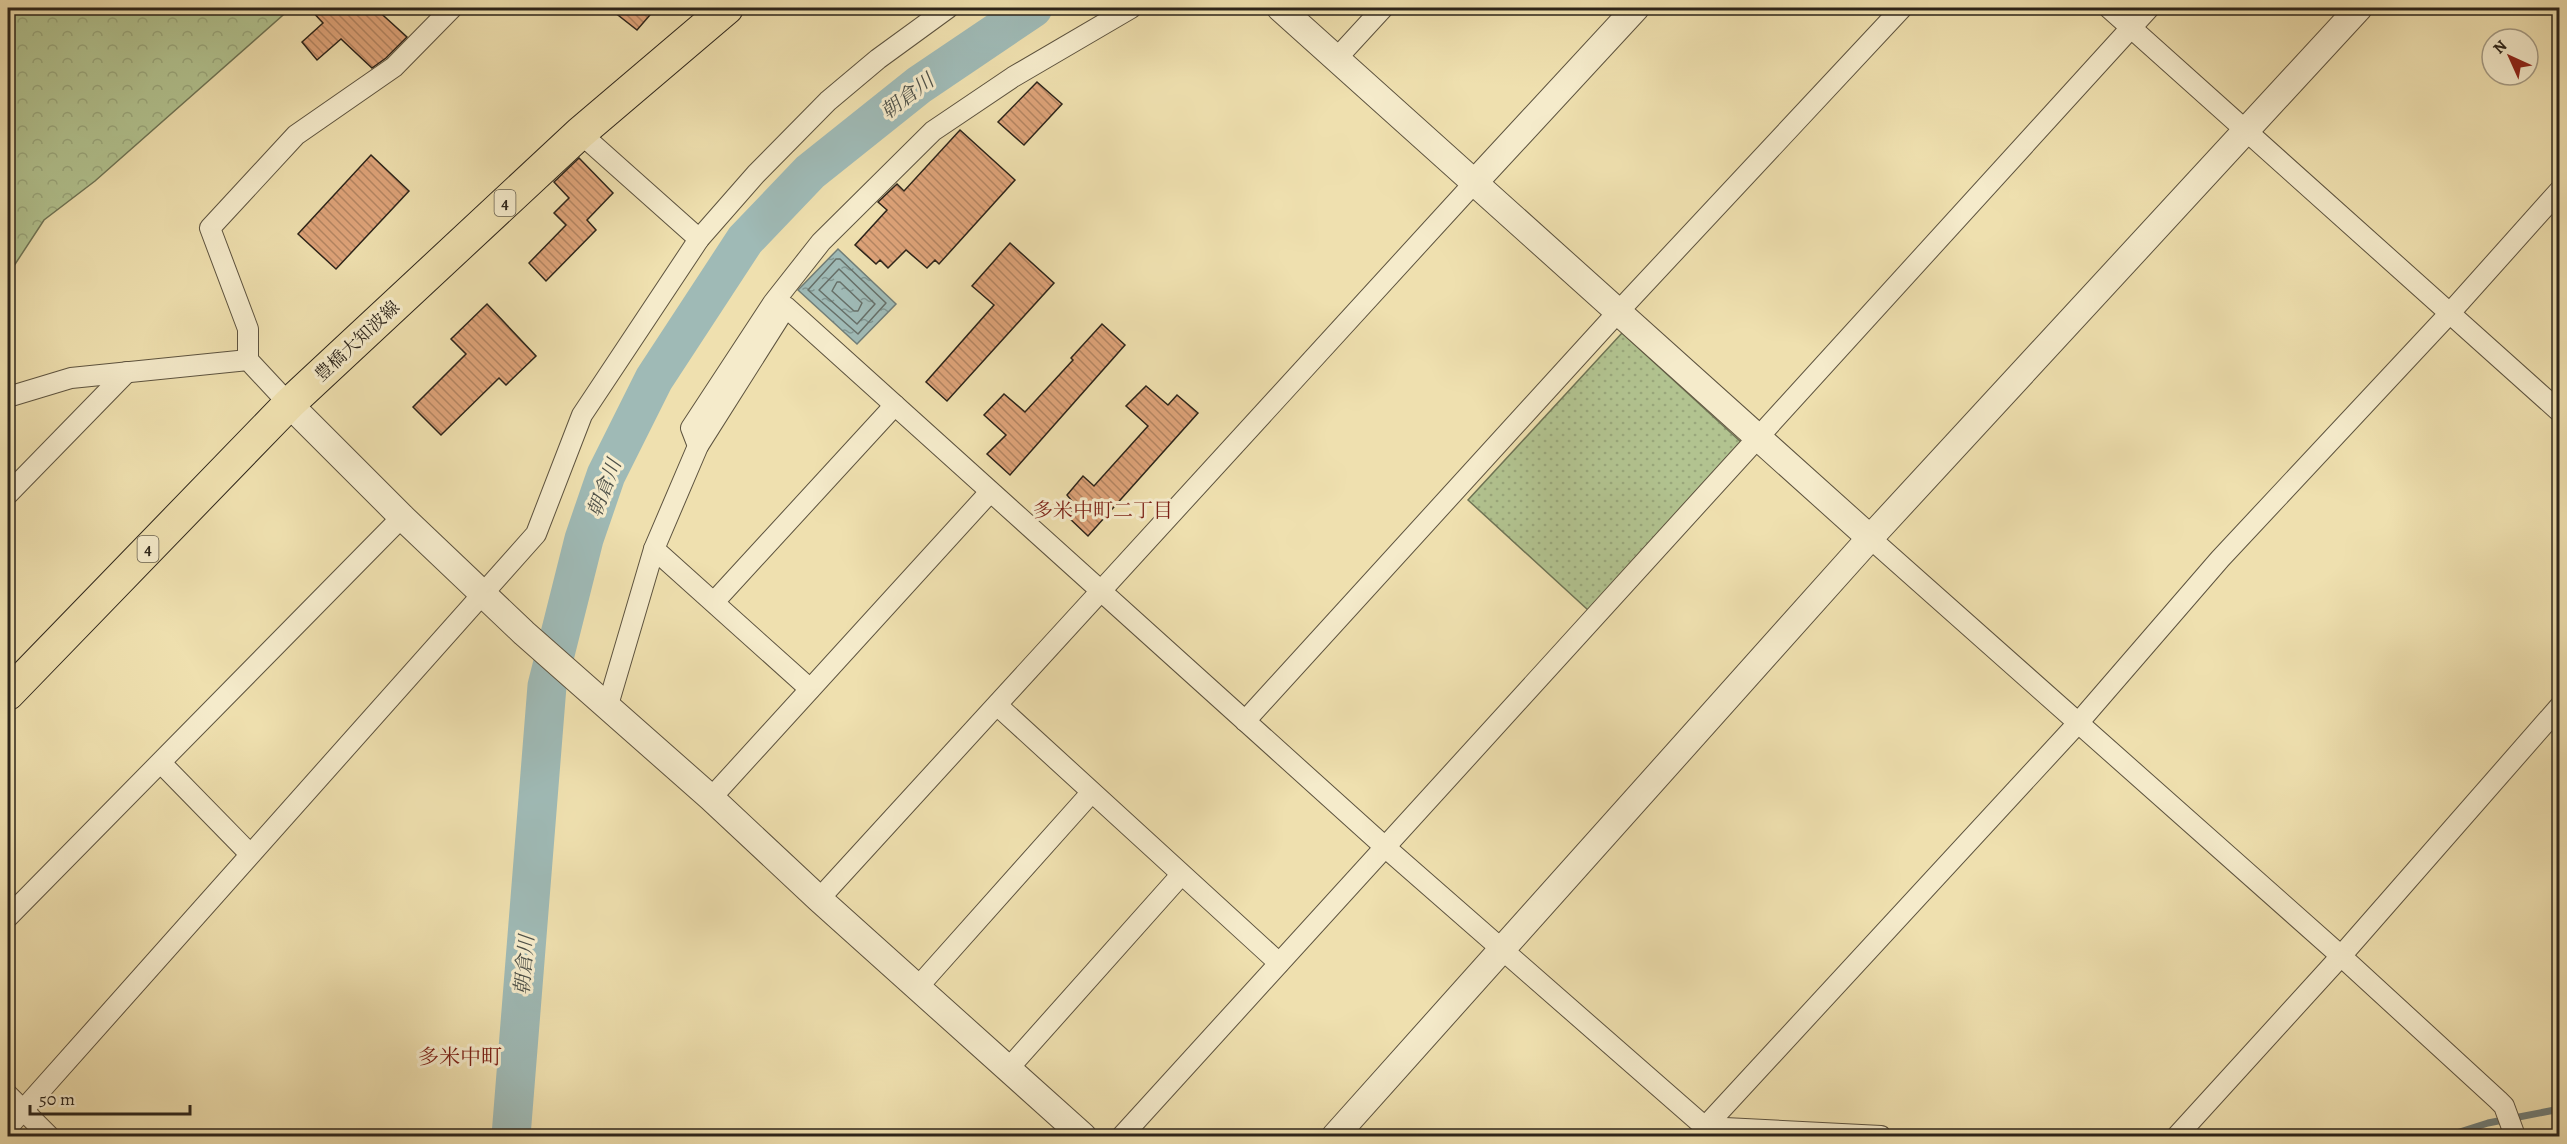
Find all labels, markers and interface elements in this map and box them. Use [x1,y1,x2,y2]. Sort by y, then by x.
north arrow [2480,27,2540,87]
text: N [2488,35,2512,59]
water label: 朝倉川 [875,66,941,125]
road number: 4 [494,190,516,216]
street label: 豊橋大知波線 [309,295,405,387]
water label: 朝倉川 [581,453,629,521]
district label: 多米中町二丁目 [1033,497,1173,524]
road number: 4 [138,536,158,562]
water label: 朝倉川 [508,932,541,996]
district label: 多米中町 [418,1043,502,1071]
scale bar [30,1078,190,1116]
text: 50 m [39,1087,75,1111]

